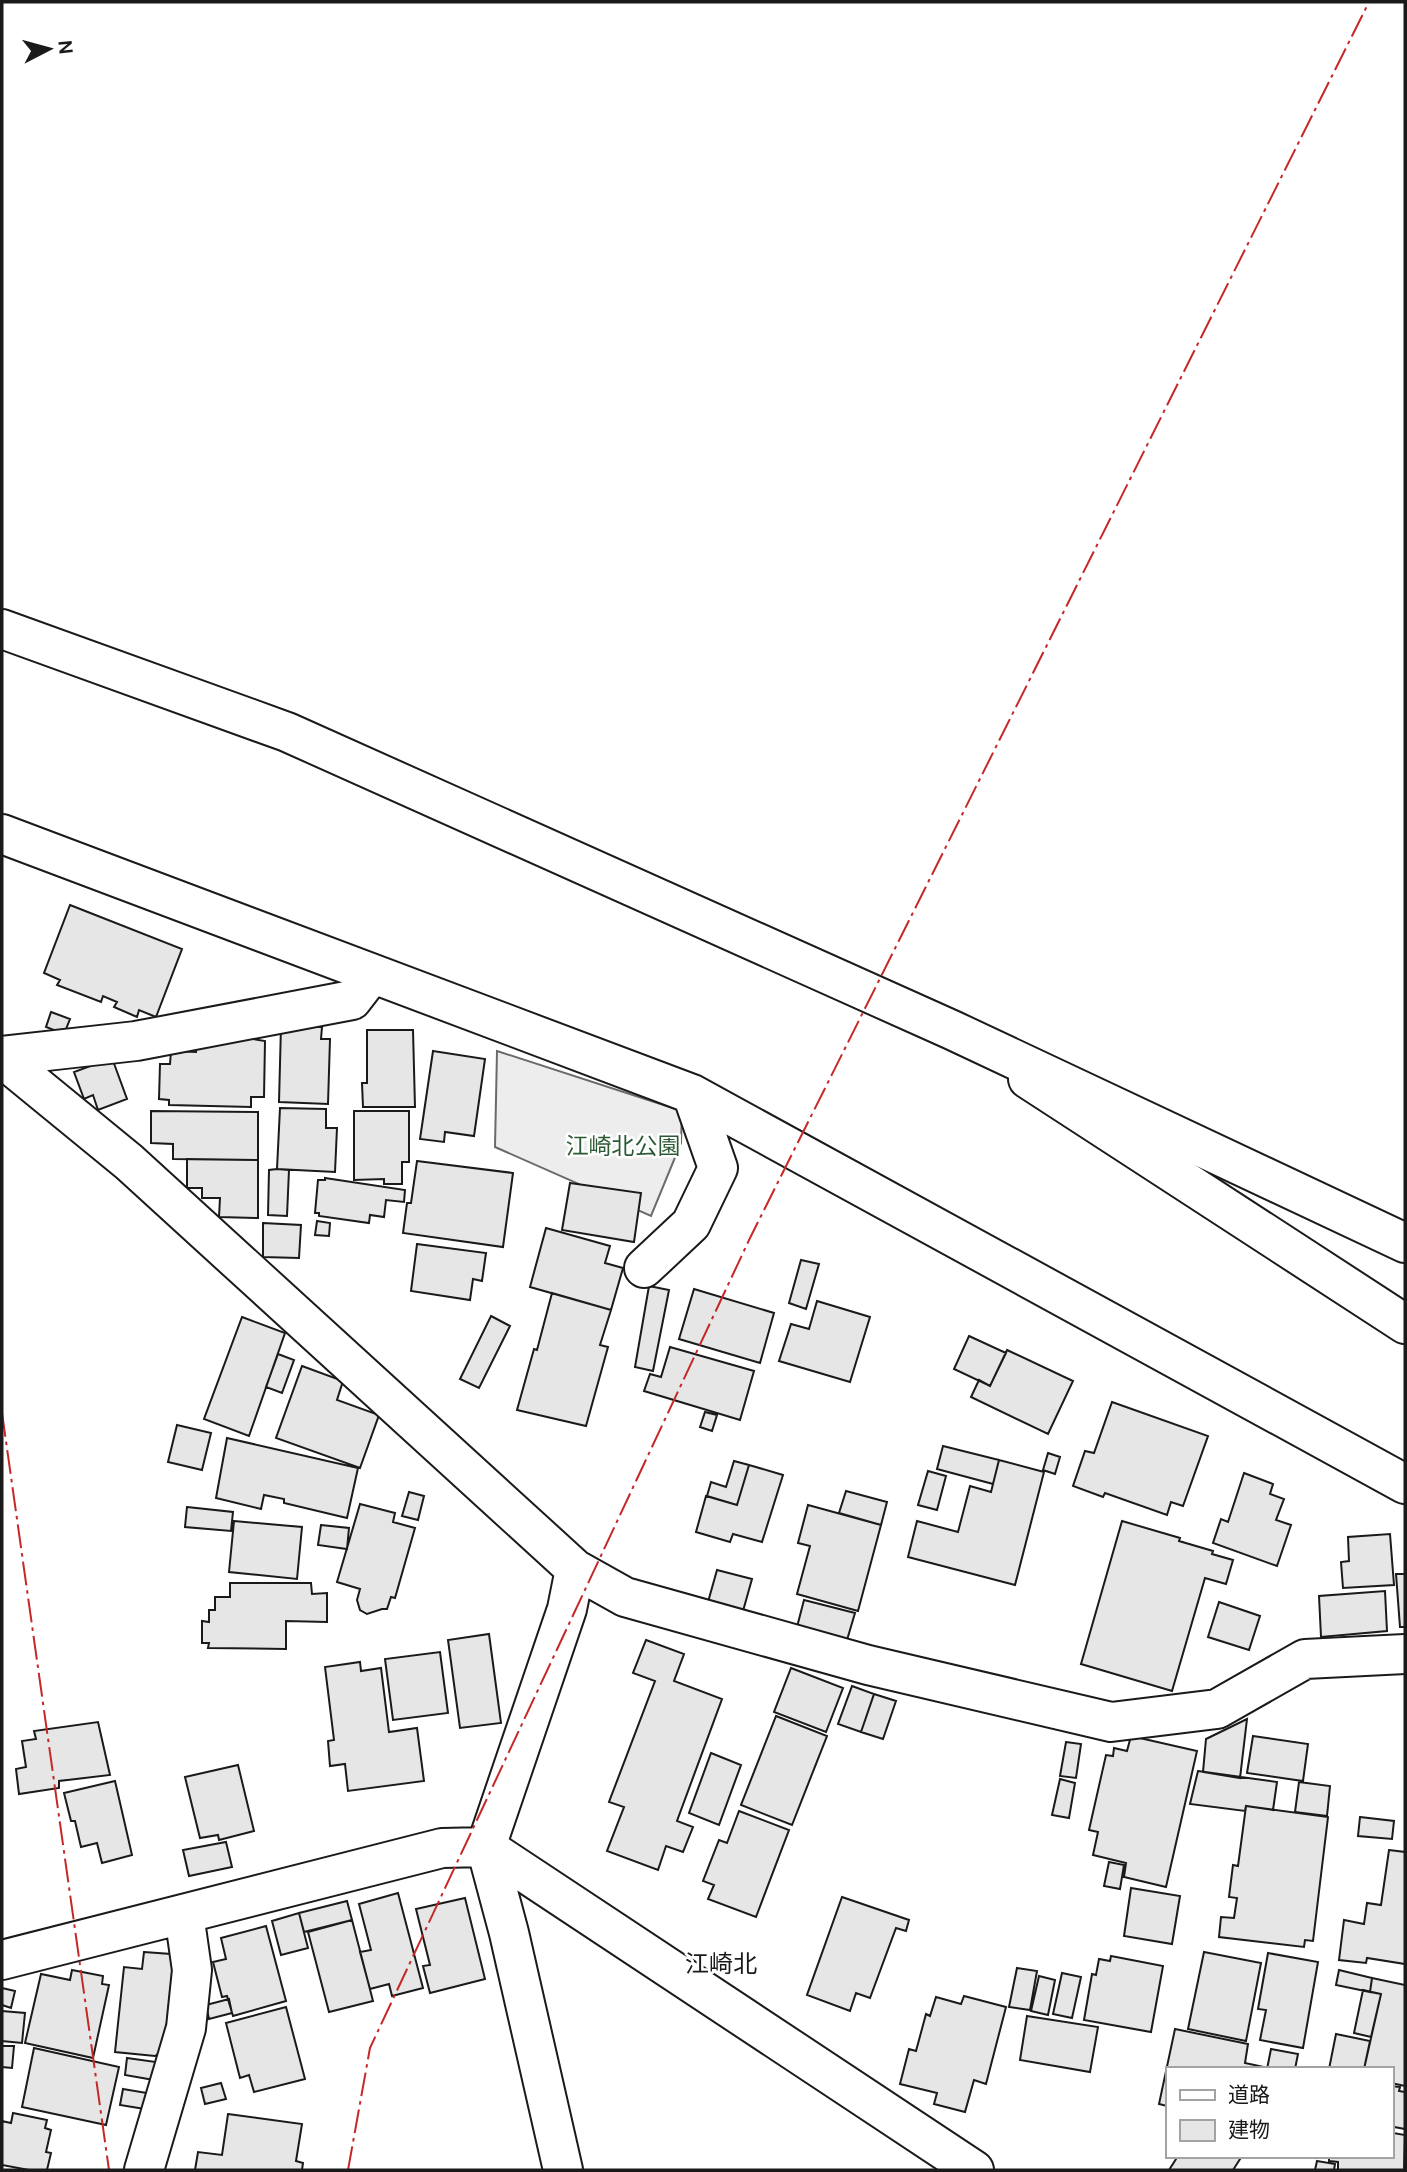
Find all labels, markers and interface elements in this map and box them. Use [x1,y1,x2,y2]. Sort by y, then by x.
north arrow [14,14,84,84]
text: N [52,39,79,55]
park label: 江崎北公園 [566,1131,681,1161]
district label: 江崎北 [685,1948,757,1979]
legend [1166,2067,1393,2158]
text: 道路 [1228,2081,1270,2109]
text: 建物 [1228,2116,1270,2144]

